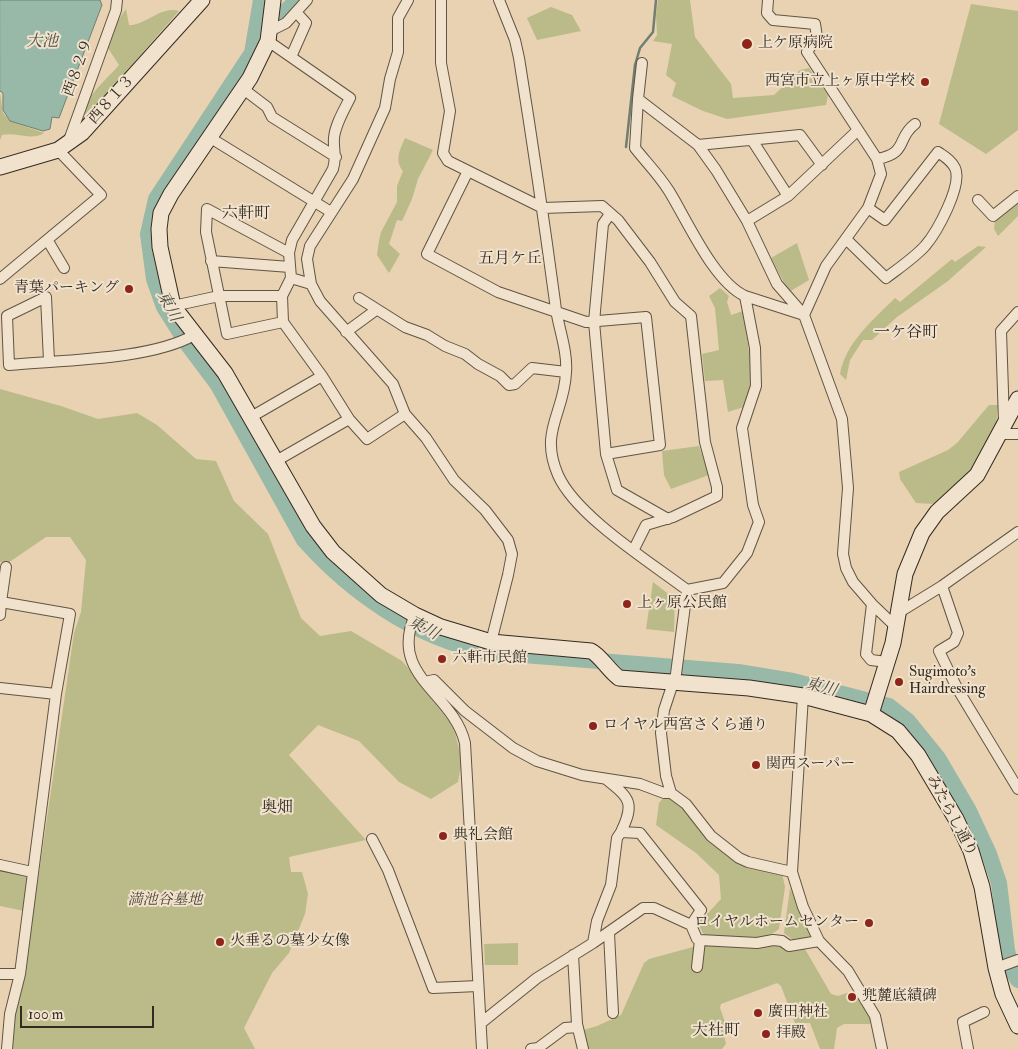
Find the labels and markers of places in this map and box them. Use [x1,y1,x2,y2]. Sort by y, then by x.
place label: 上ケ原病院 [758,35,833,53]
marker: 上ケ原病院 [740,37,754,51]
place label: 西宮市立上ヶ原中学校 [765,73,915,91]
marker: 西宮市立上ヶ原中学校 [919,76,931,88]
place label: 青葉パーキング [14,280,119,298]
marker: 青葉パーキング [123,283,135,295]
place label: 上ヶ原公民館 [637,595,727,613]
marker: 上ヶ原公民館 [621,598,633,610]
place label: 六軒市民館 [452,650,527,668]
marker: 六軒市民館 [436,653,448,665]
place label: Sugimoto's Hairdressing [909,664,986,699]
marker: Sugimoto's Hairdressing [893,676,905,688]
place label: ロイヤル西宮さくら通り [603,717,768,735]
marker: ロイヤル西宮さくら通り [587,720,599,732]
place label: 関西スーパー [766,756,855,774]
marker: 関西スーパー [750,759,762,771]
place label: 典礼会館 [453,827,513,845]
marker: 典礼会館 [437,830,449,842]
place label: ロイヤルホームセンター [694,914,859,932]
marker: ロイヤルホームセンター [863,917,875,929]
place label: 火垂るの墓少女像 [230,933,350,951]
marker: 火垂るの墓少女像 [214,936,226,948]
place label: 兠麓底績碑 [862,988,937,1006]
marker: 兠麓底績碑 [846,991,858,1003]
place label: 廣田神社 [768,1004,828,1022]
marker: 廣田神社 [752,1007,764,1019]
place label: 拝殿 [776,1025,806,1043]
marker: 拝殿 [760,1028,772,1040]

